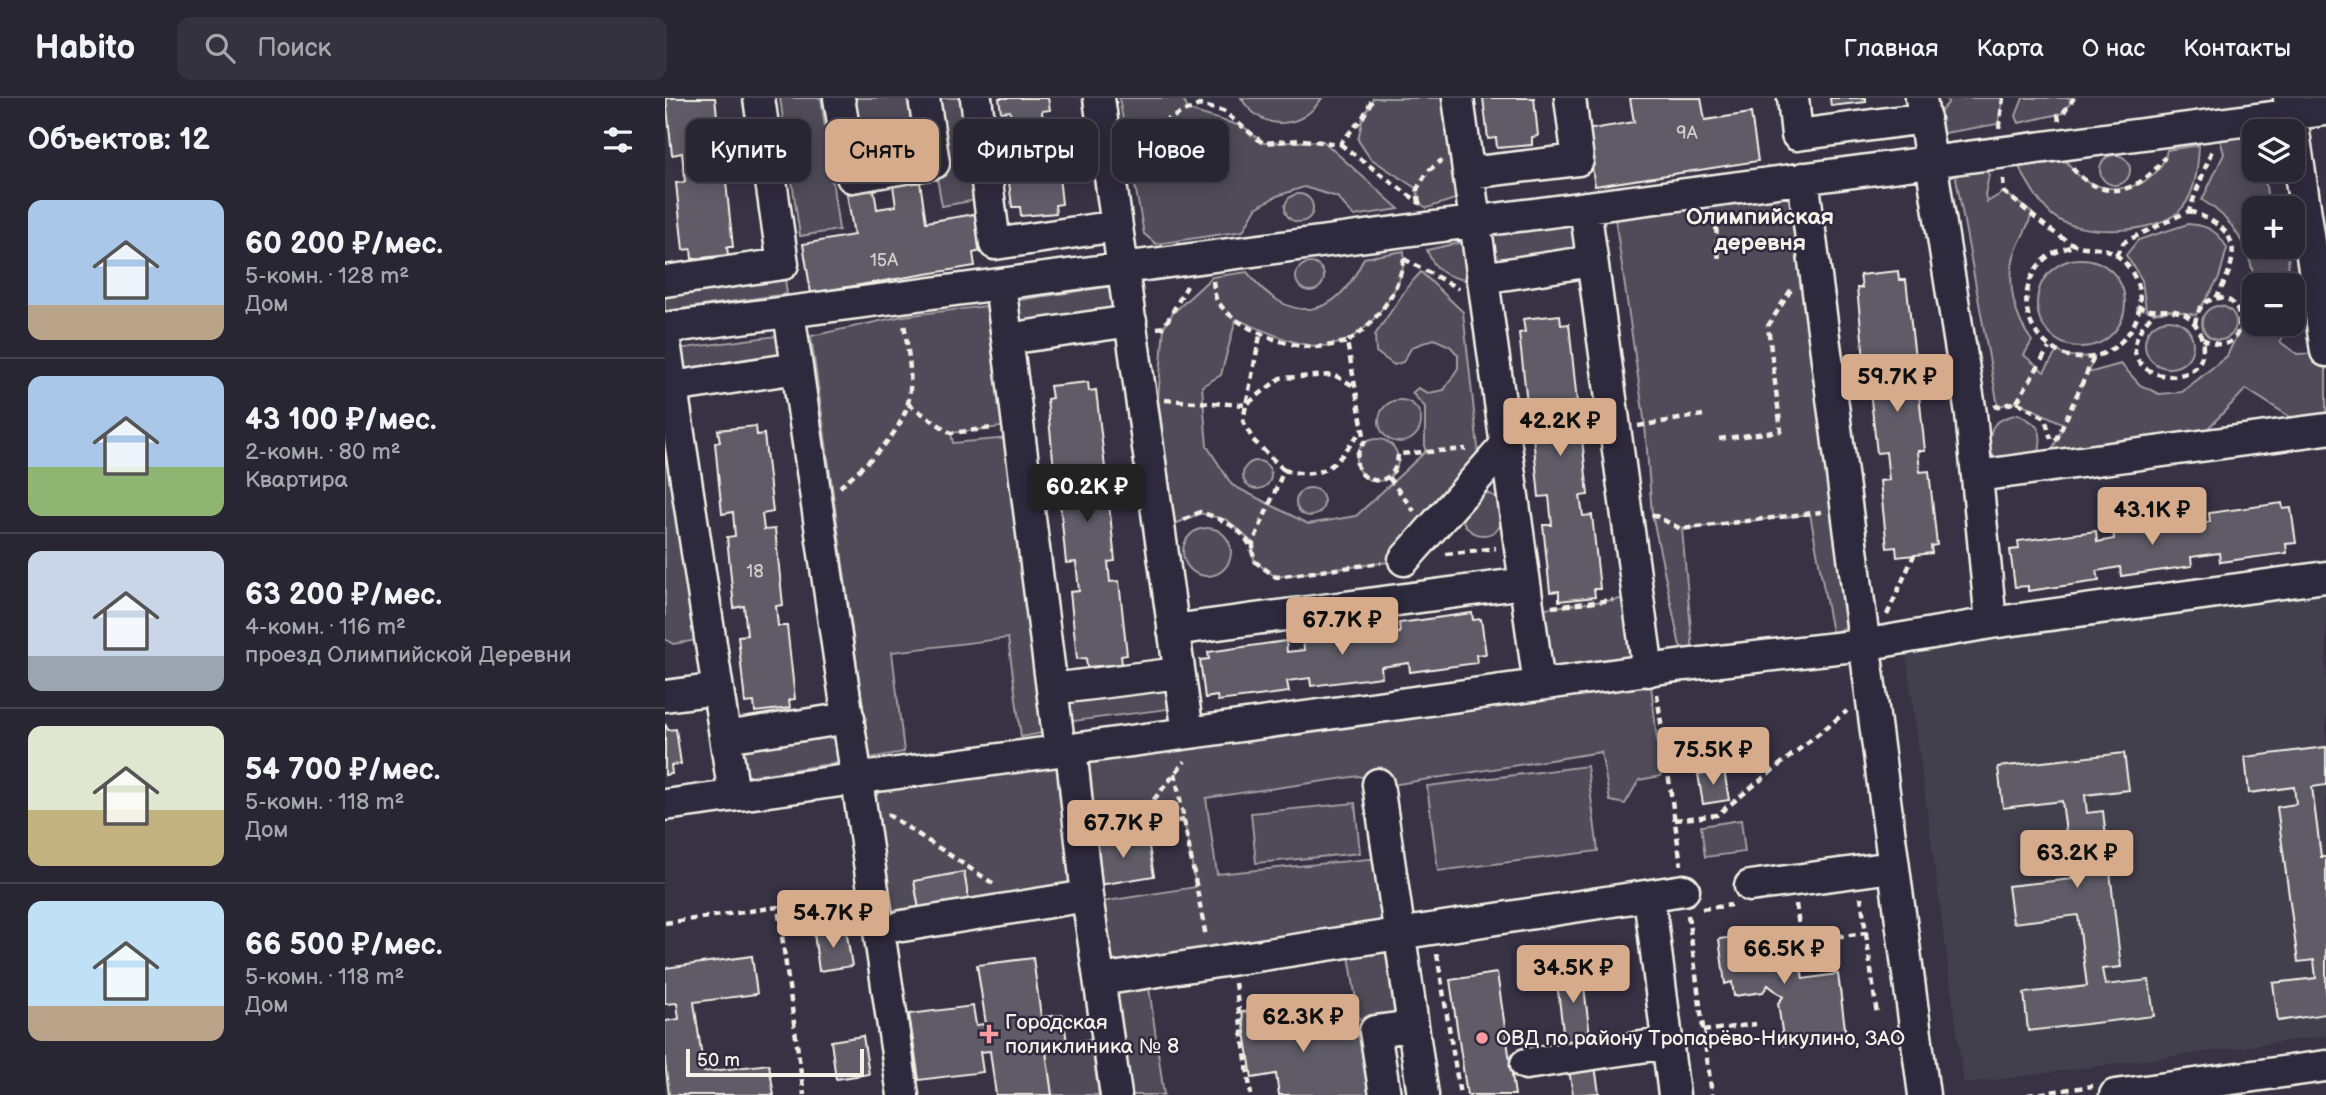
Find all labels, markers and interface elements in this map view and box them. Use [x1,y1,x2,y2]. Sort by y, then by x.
search box [177,17,667,80]
text: Habito [35,28,135,68]
icon: search [201,29,239,67]
text: Поиск [257,33,331,64]
text: Главная [1844,34,1938,63]
text: Карта [1976,34,2044,63]
text: О нас [2082,34,2145,63]
text: Контакты [2183,34,2291,63]
chip: Купить [686,119,811,182]
chip: Снять [825,119,939,182]
chip: Фильтры [953,119,1098,182]
chip: Новое [1112,119,1229,182]
map controls [2242,119,2305,336]
button: layers [2242,119,2305,182]
icon: filters [599,121,637,159]
text: Объектов: 12 [28,122,210,158]
house number: 9А [1676,123,1698,144]
button: + [2242,196,2305,259]
district label: Олимпийская деревня [1686,203,1834,257]
text: 60 200 ₽/мес. [245,226,443,262]
icon: home [84,228,168,312]
house number: 15А [870,250,898,271]
text: 5-комн. · 128 m² [245,262,409,290]
button: − [2242,273,2305,336]
text: Дом [245,290,288,318]
pin: 59.7K ₽ [1832,354,1962,414]
text: 59.7K ₽ [1857,363,1937,391]
pin: 42.2K ₽ [1495,398,1625,458]
text: 43 100 ₽/мес. [245,402,437,438]
icon: home [84,404,168,488]
text: 42.2K ₽ [1519,407,1601,435]
text: 2-комн. · 80 m² [245,438,401,466]
pin: 60.2K ₽ [1022,464,1152,524]
text: Квартира [245,466,348,494]
text: 60.2K ₽ [1046,473,1128,501]
pin: 43.1K ₽ [2087,488,2217,547]
text: 43.1K ₽ [2114,496,2190,524]
house number: 18 [746,561,764,582]
text: 63 200 ₽/мес. [245,577,442,613]
icon: home [84,579,168,663]
pin: 67.7K ₽ [1277,598,1407,657]
text: 67.7K ₽ [1302,606,1382,634]
text: 4-комн. · 116 m² [245,613,406,641]
text: проезд Олимпийской Деревни [245,641,572,669]
pin: 75.5K ₽ [1648,728,1778,787]
text: 75.5K ₽ [1673,736,1753,764]
text: 54 700 ₽/мес. [245,752,440,788]
icon: home [84,754,168,838]
text: 5-комн. · 118 m² [245,788,404,816]
pin: 67.7K ₽ [1058,800,1188,860]
text: 67.7K ₽ [1083,809,1163,837]
text: Дом [245,816,288,844]
pin: 63.2K ₽ [2012,830,2142,890]
text: 63.2K ₽ [2036,839,2118,867]
pin: 54.7K ₽ [768,890,898,950]
text: 54.7K ₽ [793,899,873,927]
pin: 66.5K ₽ [1719,926,1849,986]
text: 66 500 ₽/мес. [245,927,443,963]
icon: home [84,929,168,1013]
text: 66.5K ₽ [1743,935,1825,963]
pin: 34.5K ₽ [1508,946,1638,1005]
text: 34.5K ₽ [1533,954,1613,982]
text: 5-комн. · 118 m² [245,963,404,991]
text: Дом [245,991,288,1019]
pin: 62.3K ₽ [1238,995,1368,1054]
text: 62.3K ₽ [1262,1003,1344,1031]
place label: Городская поликлиника № 8 [1005,1010,1179,1059]
marker: Городская поликлиника № 8 [979,1024,999,1044]
place label: ОВД по району Тропарёво-Никулино, ЗАО [1496,1026,1905,1051]
marker: ОВД по району Тропарёво-Никулино, ЗАО [1474,1030,1490,1046]
scale bar [686,1046,865,1078]
text: 50 m [697,1049,740,1072]

